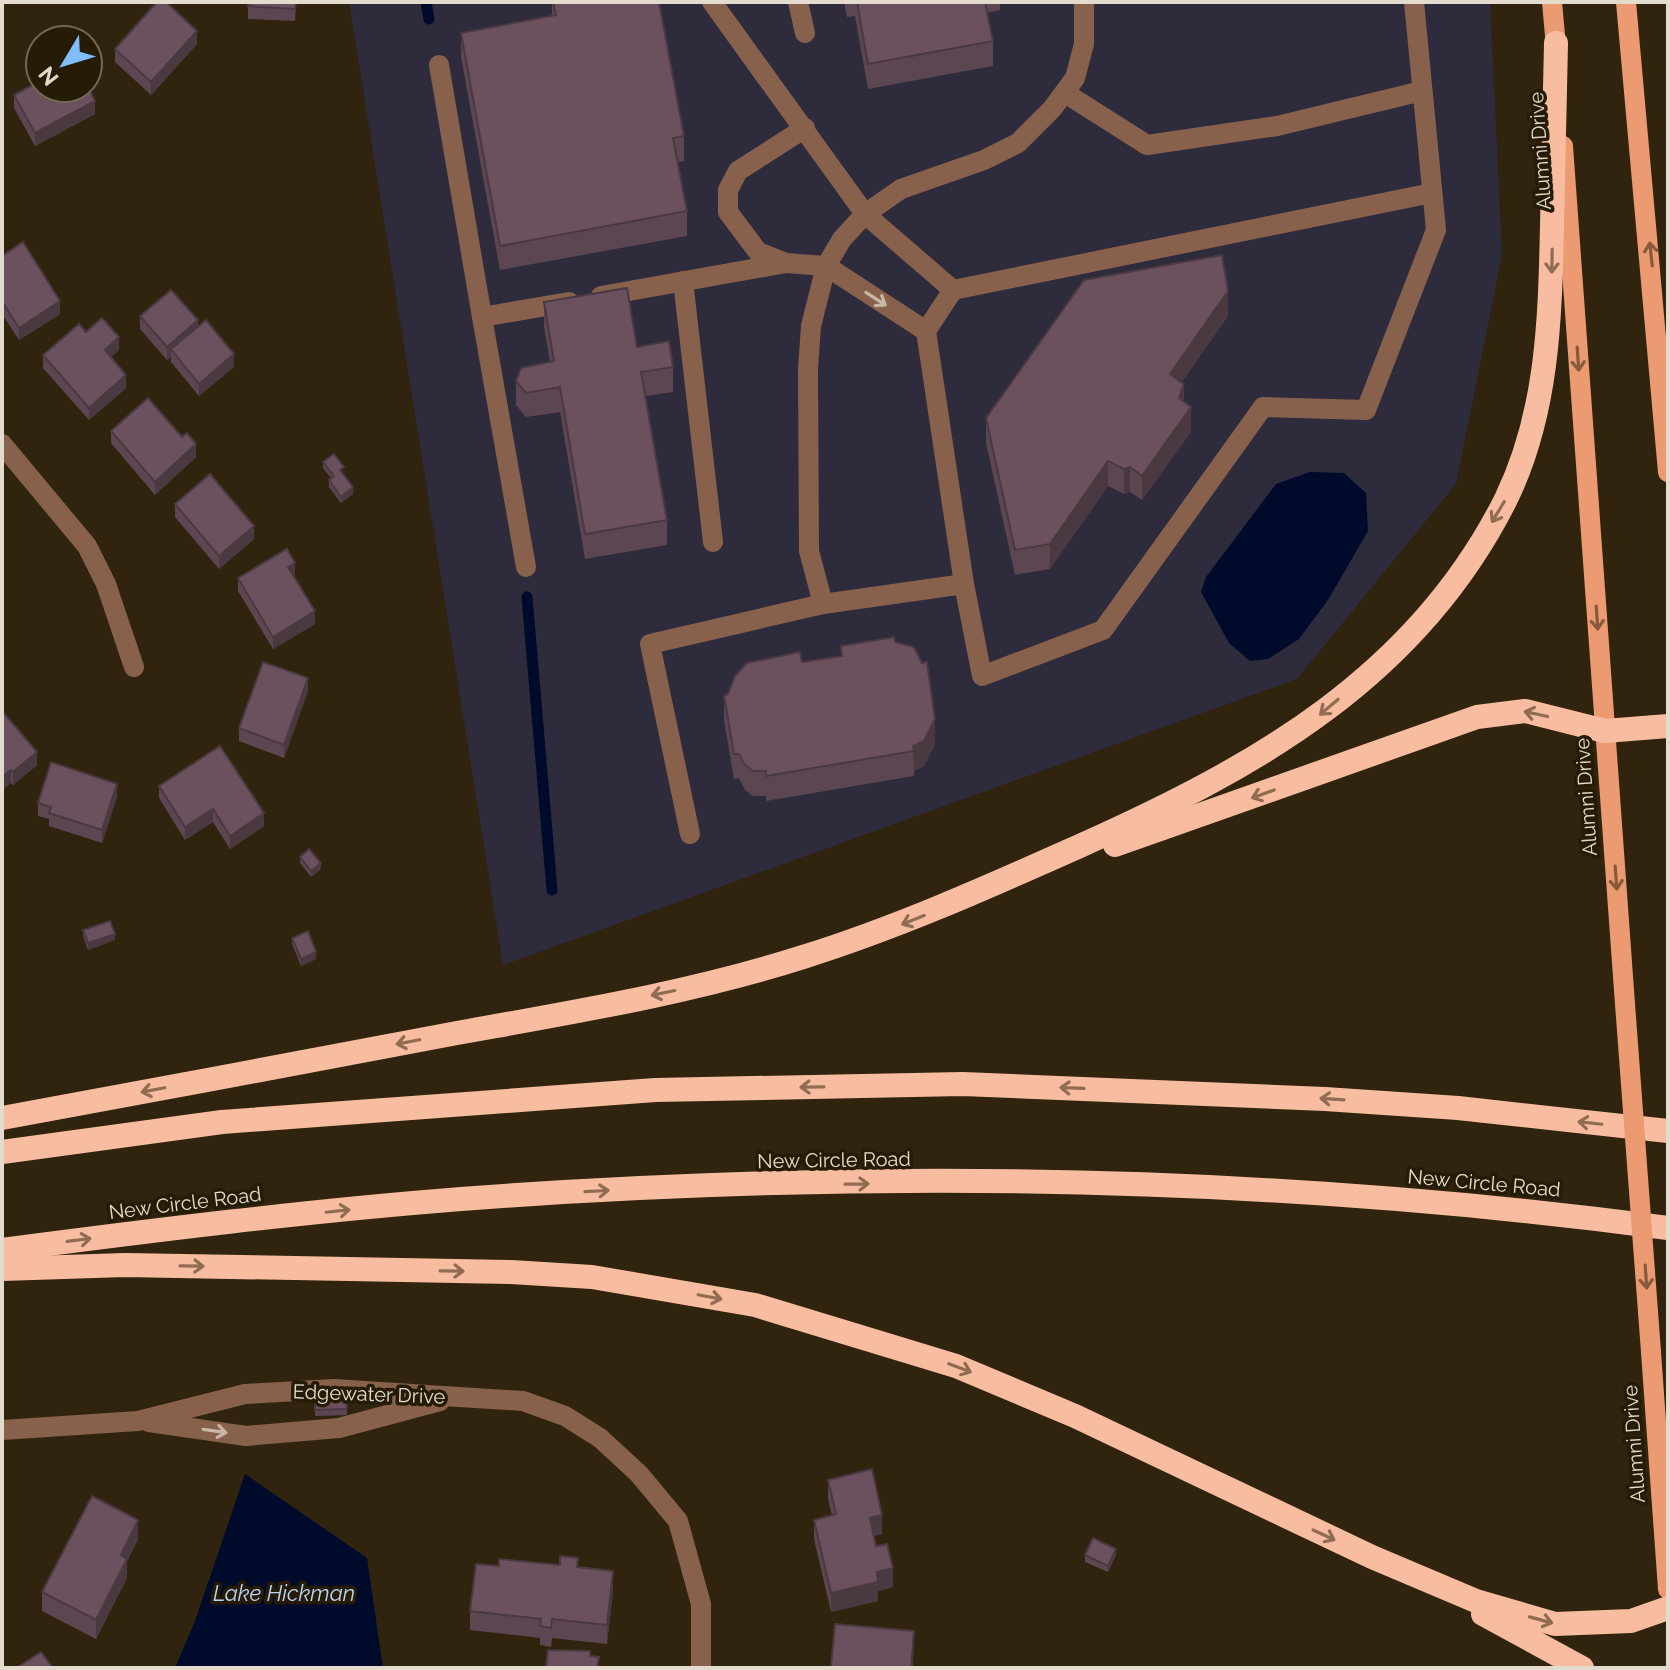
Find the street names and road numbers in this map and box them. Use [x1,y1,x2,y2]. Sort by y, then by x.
street label: Alumni Drive [1524,91,1556,211]
street label: Alumni Drive [1570,737,1602,857]
street label: New Circle Road [757,1147,911,1173]
street label: New Circle Road [1406,1164,1562,1202]
street label: New Circle Road [107,1182,263,1224]
street label: Edgewater Drive [292,1379,446,1409]
street label: Alumni Drive [1618,1384,1650,1504]

